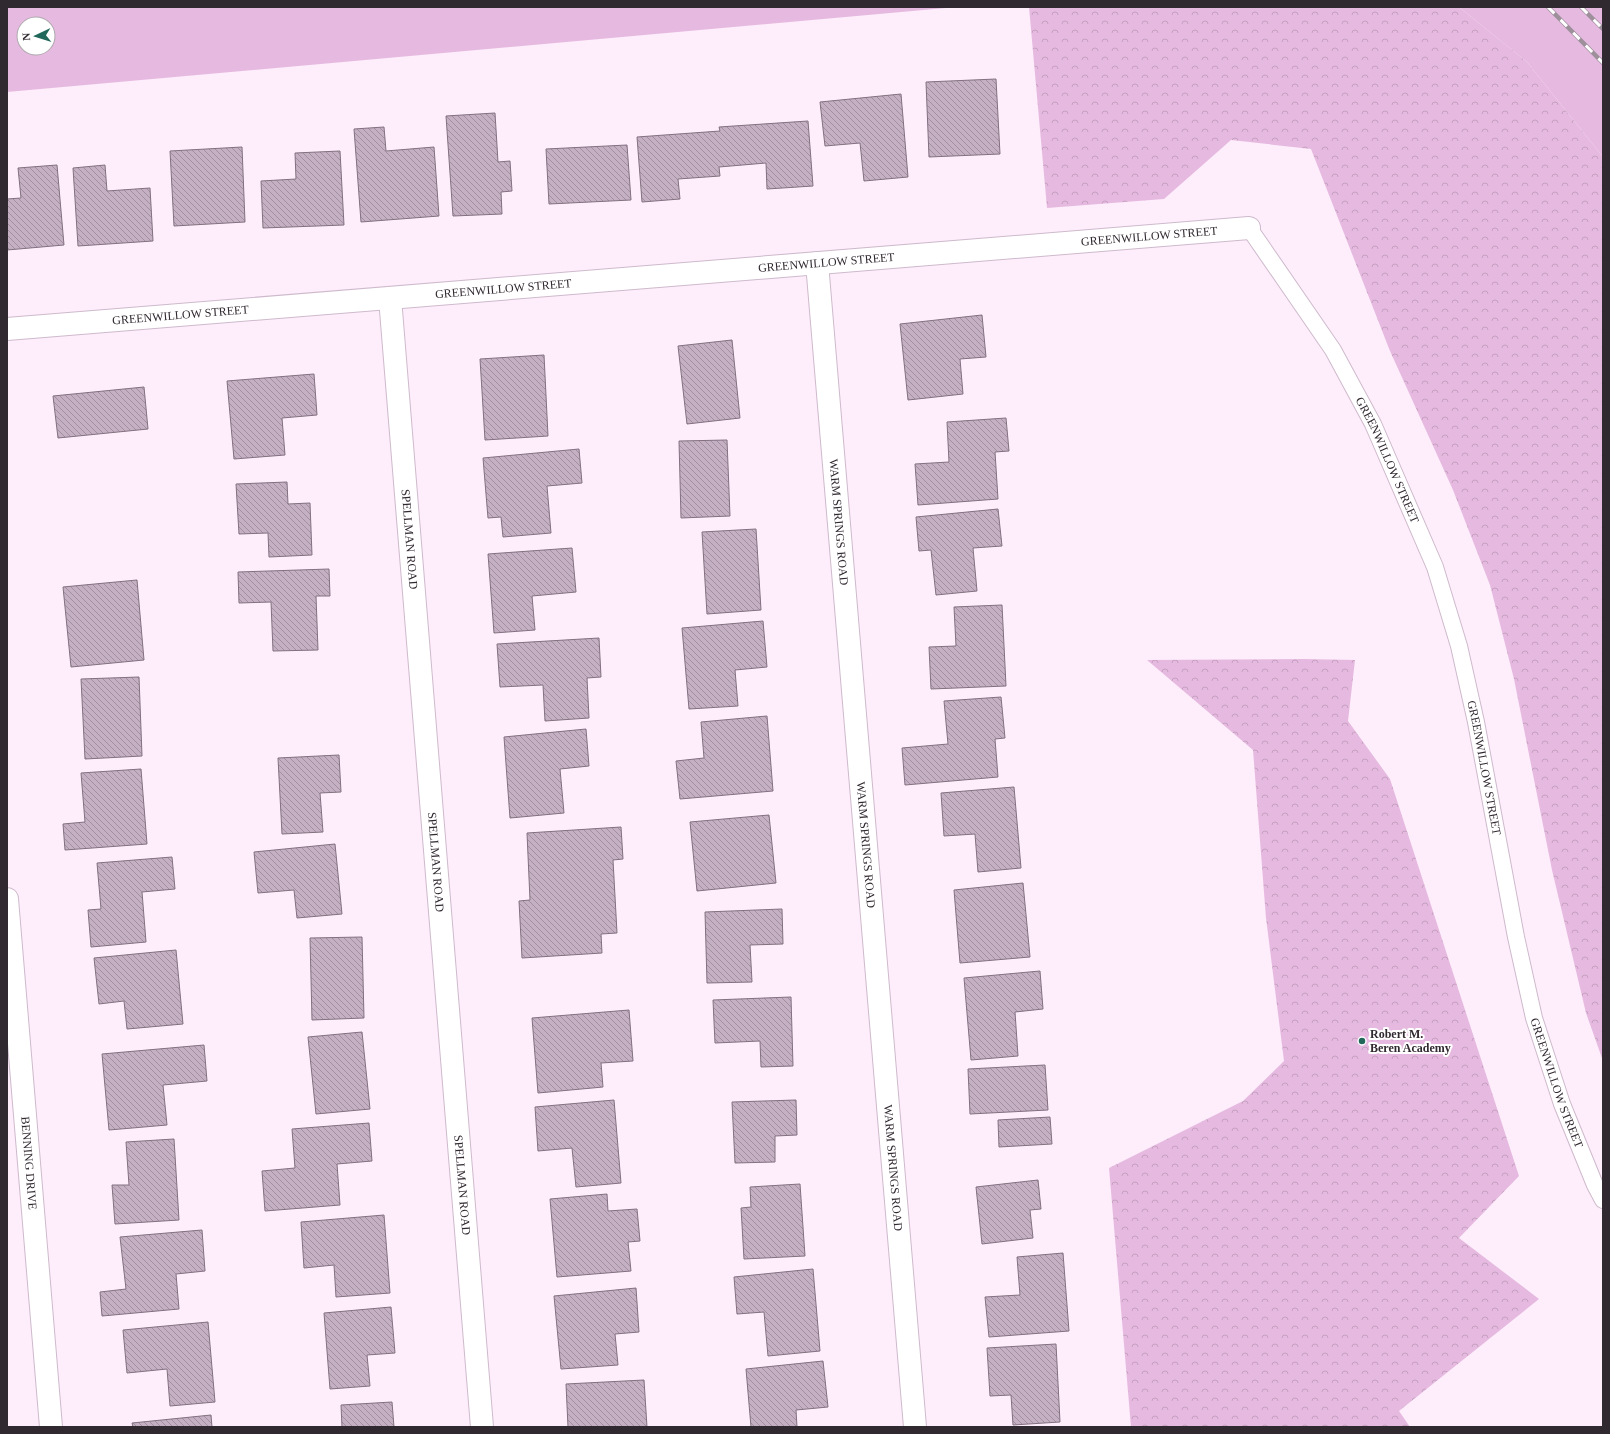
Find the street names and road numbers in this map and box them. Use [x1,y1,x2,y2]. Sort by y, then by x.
street label: GREENWILLOW STREET [1080,224,1219,249]
street label: GREENWILLOW STREET [757,250,896,275]
street label: GREENWILLOW STREET [435,276,573,301]
street label: GREENWILLOW STREET [112,302,250,327]
street label: GREENWILLOW STREET [1353,395,1422,526]
street label: WARM SPRINGS ROAD [827,458,851,586]
street label: SPELLMAN ROAD [399,489,421,590]
street label: GREENWILLOW STREET [1464,699,1504,837]
street label: WARM SPRINGS ROAD [854,781,878,909]
street label: SPELLMAN ROAD [425,812,447,913]
street label: GREENWILLOW STREET [1527,1016,1586,1151]
street label: WARM SPRINGS ROAD [881,1104,905,1232]
street label: BENNING DRIVE [18,1116,40,1210]
street label: SPELLMAN ROAD [451,1134,473,1236]

